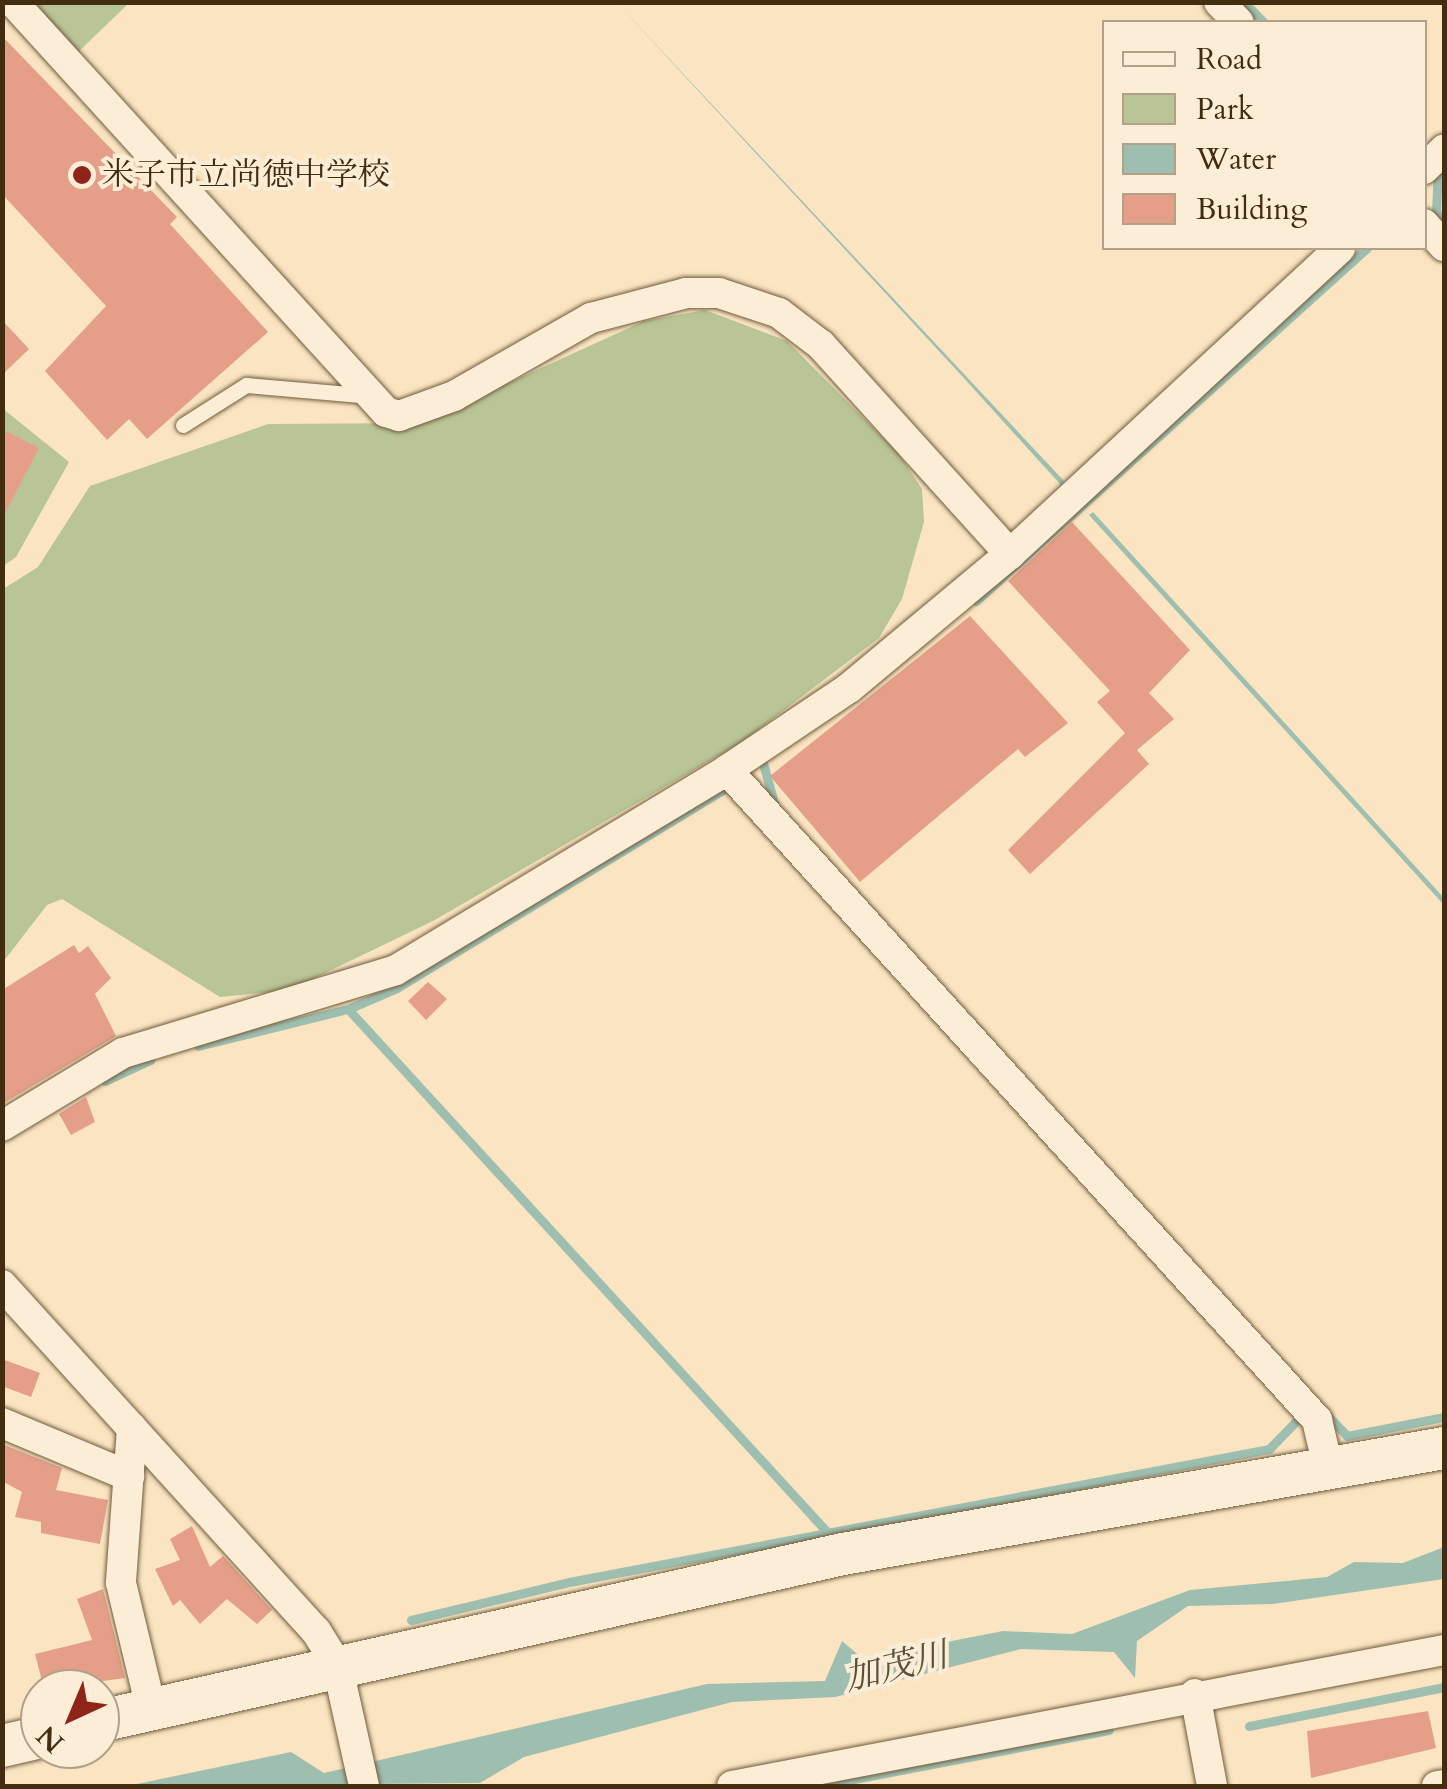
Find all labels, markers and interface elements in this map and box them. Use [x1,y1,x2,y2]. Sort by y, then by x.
legend [1102,20,1427,250]
text: Road [1196,39,1262,80]
text: Park [1196,89,1254,130]
text: Water [1196,139,1276,180]
place label: 米子市立尚徳中学校 [102,156,390,194]
marker: 米子市立尚徳中学校 [71,164,93,186]
text: Building [1196,189,1307,230]
water label: 加茂川 [840,1634,952,1700]
north arrow [20,1669,120,1769]
text: N [29,1717,72,1761]

